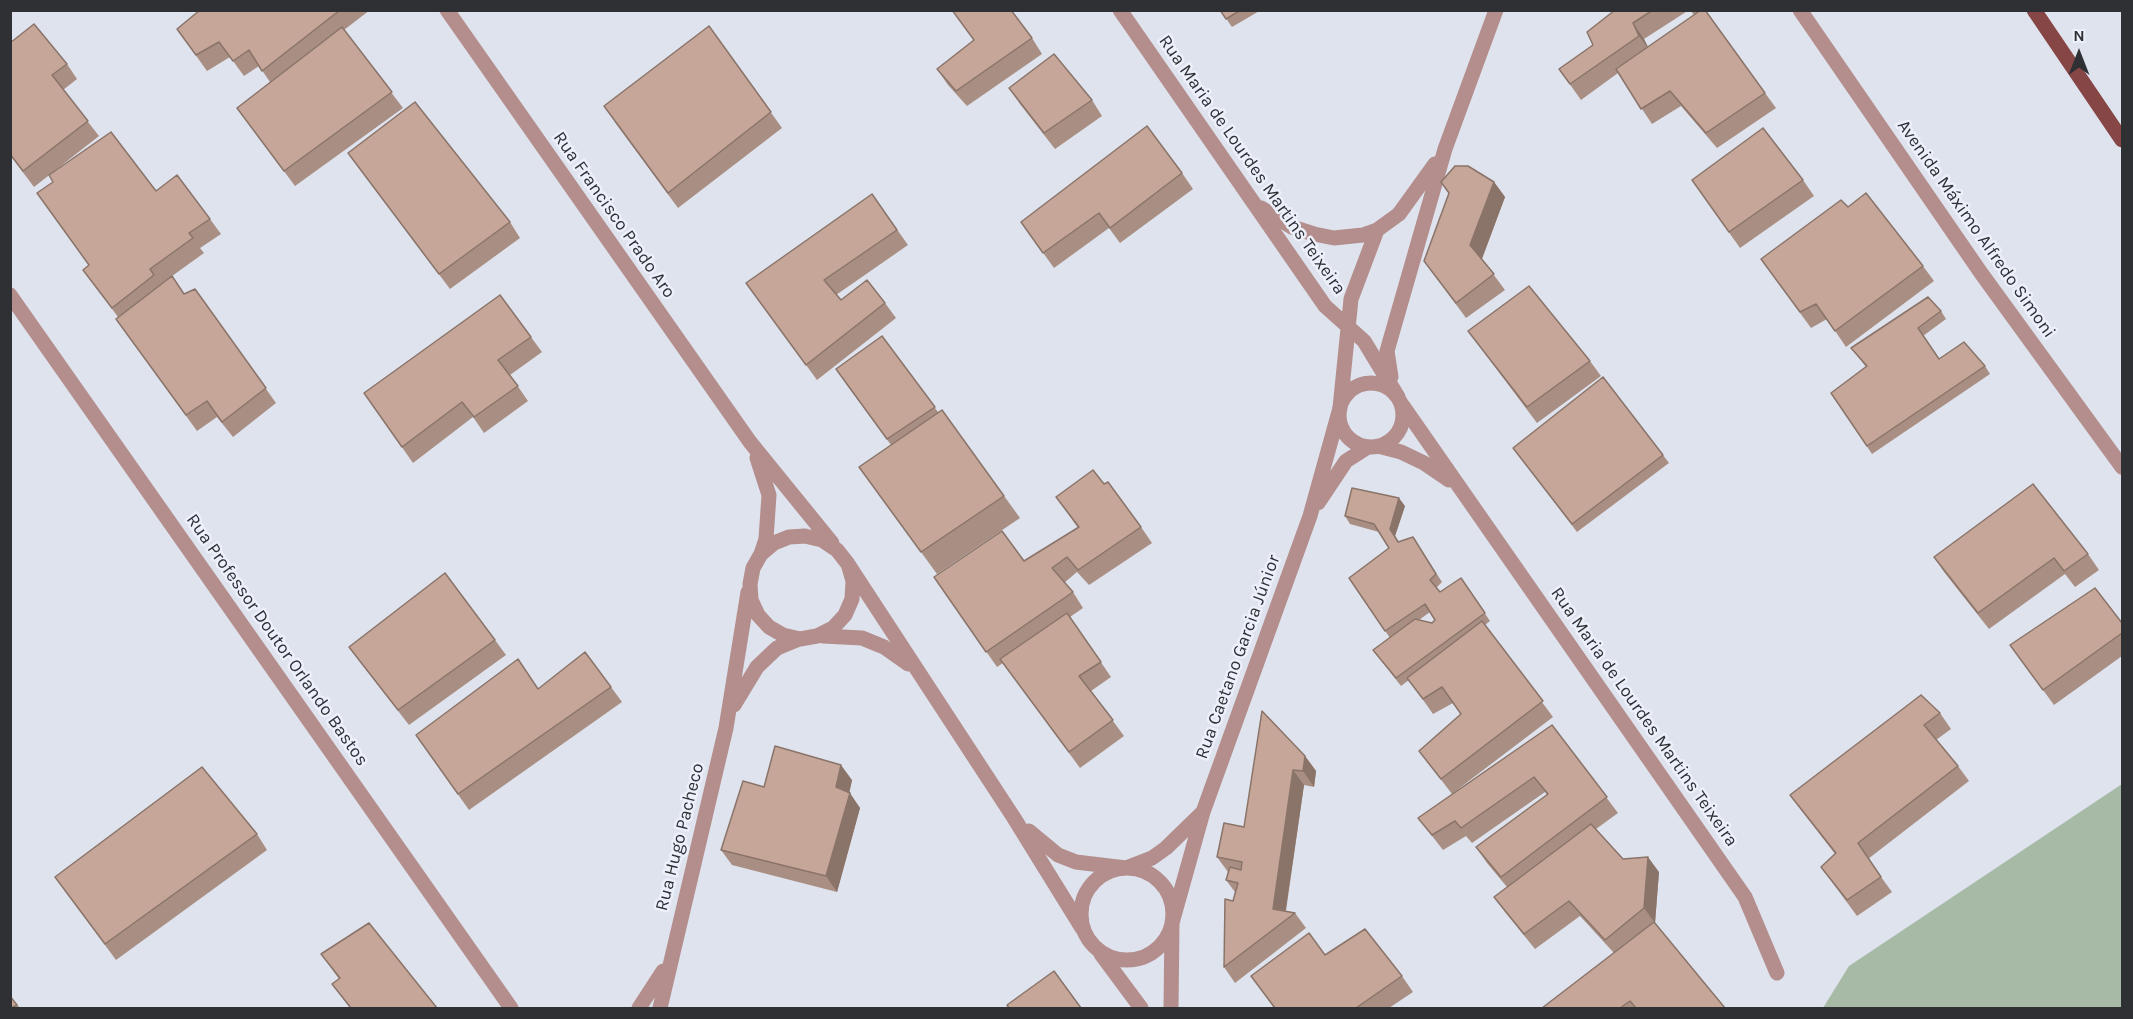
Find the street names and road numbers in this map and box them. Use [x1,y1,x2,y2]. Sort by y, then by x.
street label: Rua Maria de Lourdes Martins Teixeira [1154,31,1350,299]
street label: Avenida Máximo Alfredo Simoni [1892,116,2060,342]
street label: Rua Francisco Prado Aro [548,128,680,302]
street label: Rua Professor Doutor Orlando Bastos [181,510,373,770]
street label: Rua Caetano Garcia Júnior [1191,552,1285,762]
street label: Rua Maria de Lourdes Martins Teixeira [1546,583,1742,851]
street label: Rua Hugo Pacheco [651,761,709,913]

